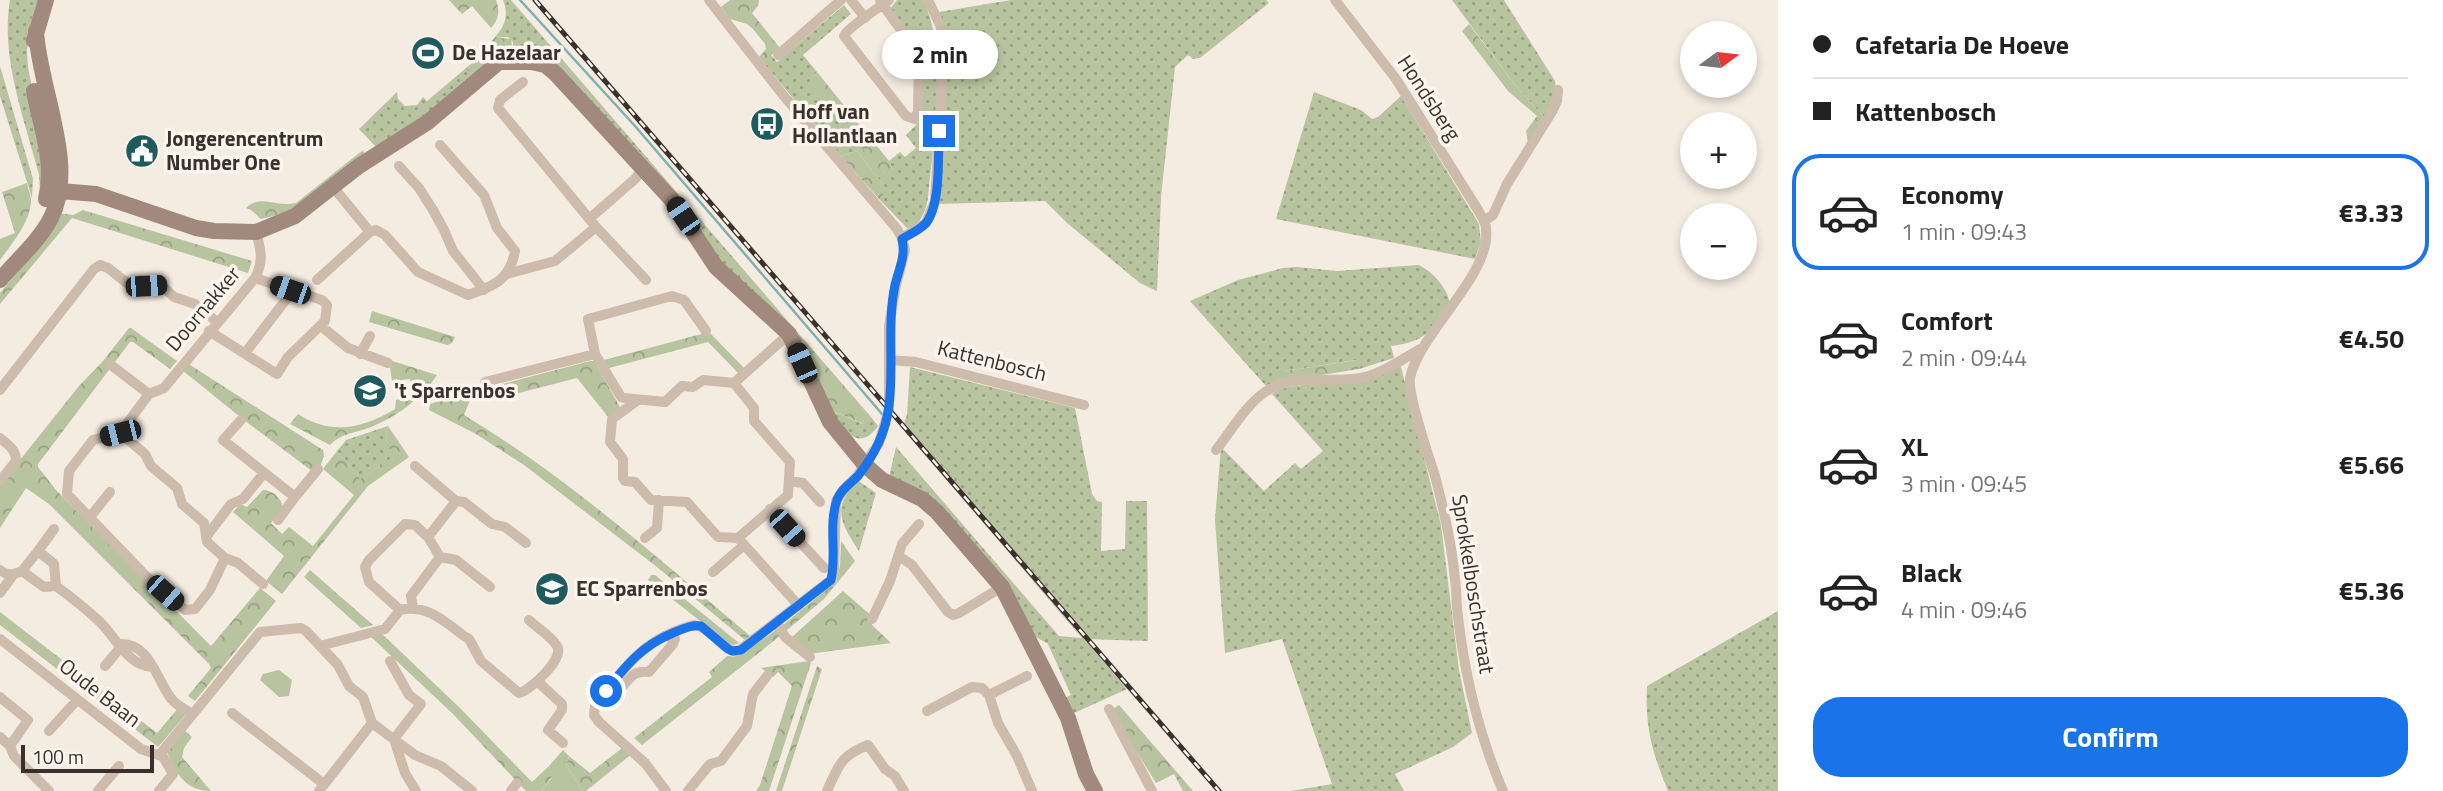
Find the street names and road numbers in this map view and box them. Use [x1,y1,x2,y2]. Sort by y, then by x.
street label: Hondsberg [1390,48,1470,147]
street label: Doornakker [157,259,247,358]
street label: Kattenbosch [934,331,1050,389]
street label: Sprokkelboschstraat [1444,492,1504,676]
street label: Oude Baan [53,650,149,735]

